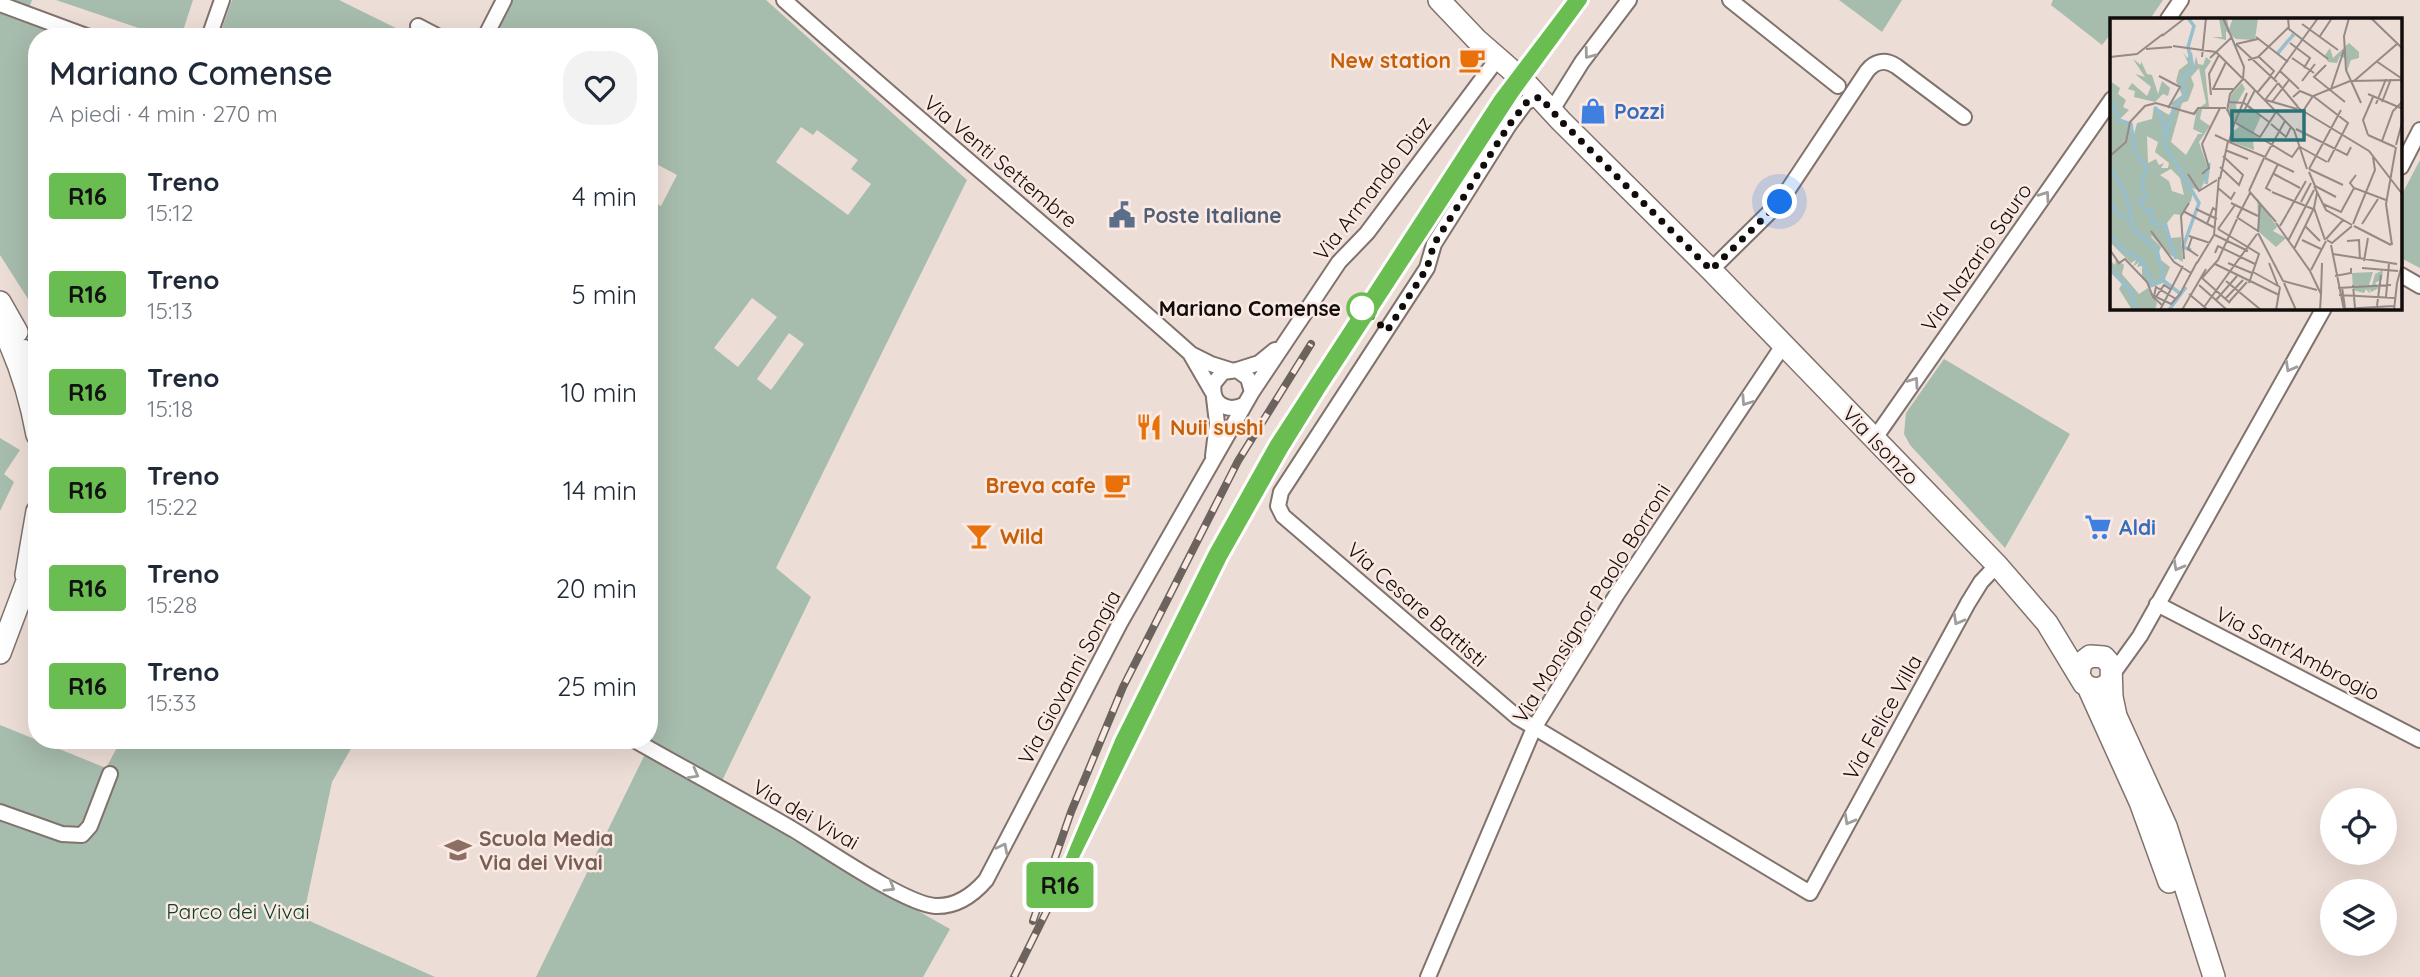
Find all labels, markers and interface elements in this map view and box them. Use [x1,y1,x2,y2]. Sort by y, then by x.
inset map [2110,18,2402,310]
cafe icon: New station [1457,45,1487,75]
one-way arrow [1584,46,1597,59]
place label: New station [1330,47,1451,73]
button: heart [563,51,637,125]
text: Mariano Comense [49,52,333,93]
street label: Via Venti Settembre [919,89,1083,233]
shop icon: Pozzi [1578,96,1608,126]
place label: Pozzi [1614,98,1665,124]
text: A piedi · 4 min · 270 m [49,99,278,128]
street label: Via Armando Diaz [1308,111,1436,265]
text: Treno [147,165,220,198]
street label: Via Nazario Sauro [1915,178,2037,336]
text: 4 min [572,180,637,213]
text: R16 [68,181,107,211]
your location [1762,184,1797,219]
one-way arrow [2037,191,2049,204]
text: 15:12 [147,198,194,227]
public building icon: Poste Italiane [1107,200,1137,230]
place label: Poste Italiane [1143,202,1282,228]
text: Treno [147,263,220,296]
text: 5 min [571,278,637,311]
text: R16 [68,279,107,309]
marker: Mariano Comense [1347,293,1377,323]
place label: Mariano Comense [1159,295,1341,321]
text: 15:13 [147,296,193,325]
one-way arrow [2285,360,2298,373]
text: Treno [147,361,220,394]
text: 10 min [561,376,637,409]
text: R16 [68,377,107,407]
one-way arrow [1906,377,1918,390]
one-way arrow [1742,393,1754,406]
text: 15:18 [147,394,193,423]
street label: Via Isonzo [1837,400,1925,490]
restaurant icon: Nuii sushi [1134,412,1164,442]
place label: Nuii sushi [1170,414,1263,440]
text: Treno [147,459,220,492]
cafe icon: Breva cafe [1102,470,1132,500]
place label: Breva cafe [985,472,1096,498]
text: 14 min [563,474,637,507]
text: R16 [68,475,107,505]
street label: Via Monsignor Paolo Borroni [1506,478,1676,728]
text: 15:22 [147,492,198,521]
supermarket icon: Aldi [2083,512,2113,542]
place label: Aldi [2119,514,2156,540]
bar icon: Wild [964,521,994,551]
place label: Wild [1000,523,1043,549]
street label: Via Cesare Battisti [1342,536,1492,672]
text: Treno [147,557,220,590]
one-way arrow [2173,558,2186,571]
text: 20 min [556,572,637,605]
text: R16 [68,573,107,603]
street label: Via Giovanni Songia [1012,585,1126,769]
text: 15:28 [147,590,198,619]
street label: Via Sant'Ambrogio [2212,600,2384,706]
one-way arrow [1953,613,1966,625]
street label: Via Felice Villa [1837,650,1927,784]
text: Treno [147,655,220,688]
text: 25 min [557,670,637,703]
text: R16 [68,671,107,701]
text: 15:33 [147,688,196,717]
one-way arrow [686,766,699,779]
street label: Via dei Vivai [748,773,864,855]
map controls [2320,788,2397,956]
button: locate [2320,788,2397,865]
one-way arrow [1844,813,1858,825]
place label: Scuola Media Via dei Vivai [479,825,614,875]
school or university icon: Scuola Media Via dei Vivai [443,835,473,865]
one-way arrow [995,843,1008,855]
line badge: R16 [1020,862,1100,908]
text: R16 [1040,870,1080,900]
one-way arrow [883,879,896,892]
button: layers [2320,879,2397,956]
park label: Parco dei Vivai [166,898,310,924]

